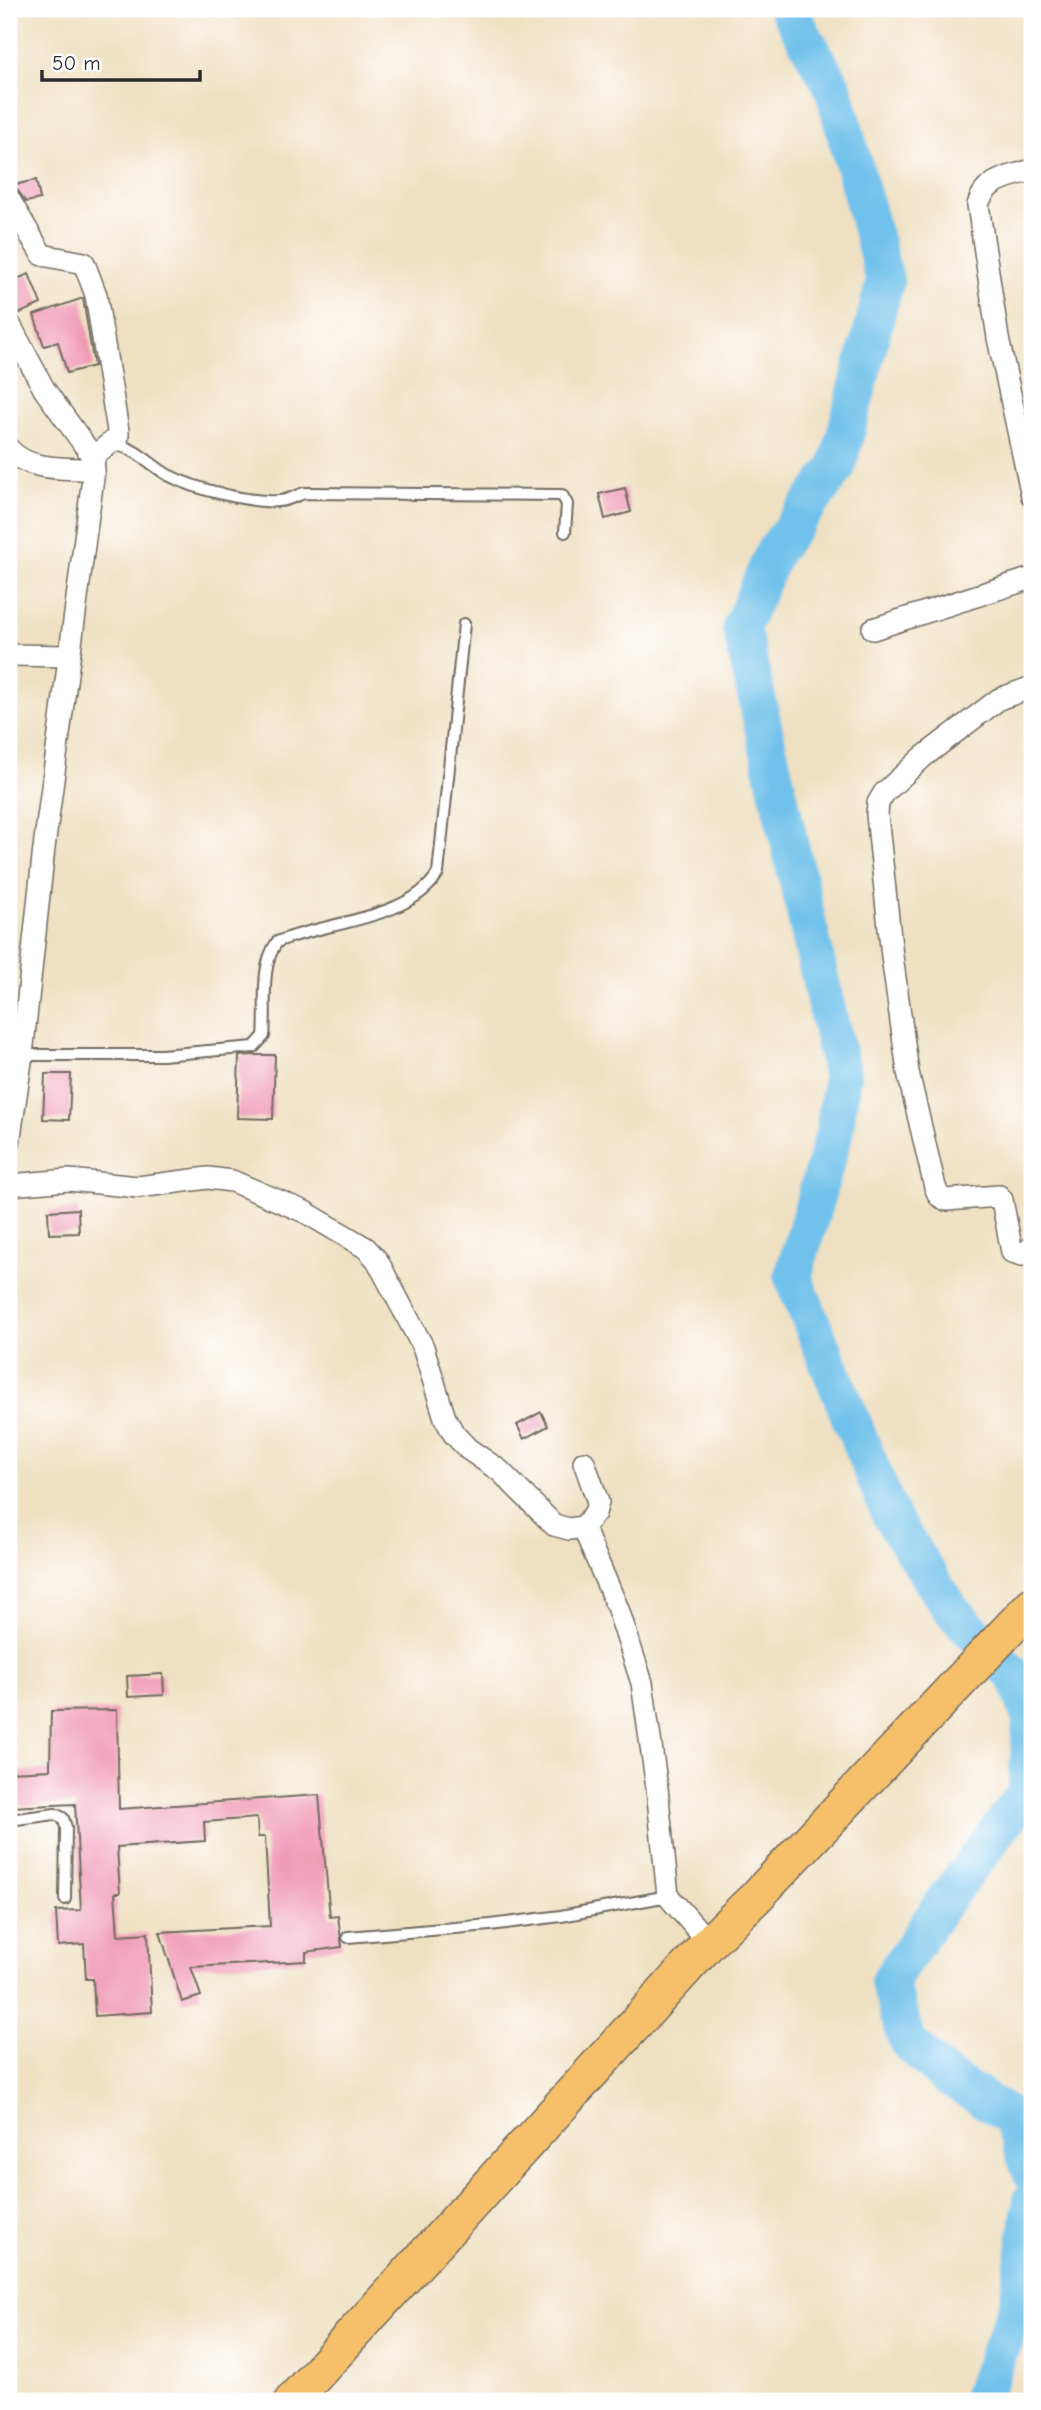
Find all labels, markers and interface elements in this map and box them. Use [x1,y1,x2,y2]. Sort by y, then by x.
scale bar [42,38,200,82]
text: 50 m [52,51,101,75]

